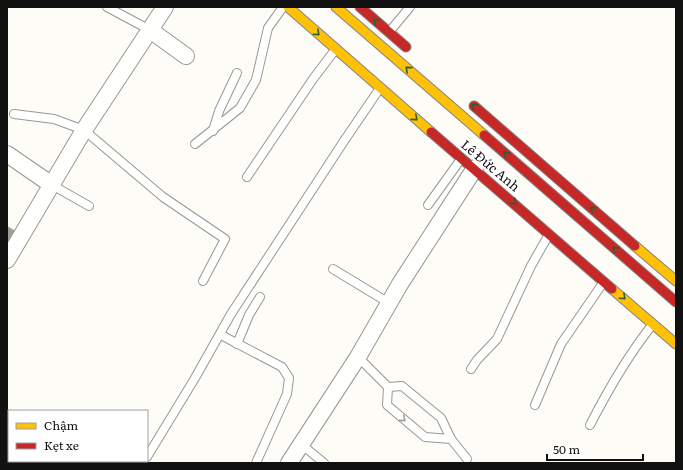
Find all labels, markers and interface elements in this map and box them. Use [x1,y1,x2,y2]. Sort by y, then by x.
one-way arrow [373,19,380,26]
one-way arrow [312,28,320,36]
one-way arrow [405,67,412,74]
one-way arrow [471,104,478,111]
one-way arrow [411,113,418,120]
street label: Lê Đức Anh [457,135,525,196]
one-way arrow [503,152,511,159]
one-way arrow [509,198,517,205]
one-way arrow [591,207,598,214]
one-way arrow [612,246,619,253]
one-way arrow [618,292,626,299]
legend [8,410,148,462]
one-way arrow [398,414,406,421]
text: Chậm [44,416,79,434]
text: Kẹt xe [44,436,79,454]
scale bar [547,436,643,462]
text: 50 m [553,440,580,458]

